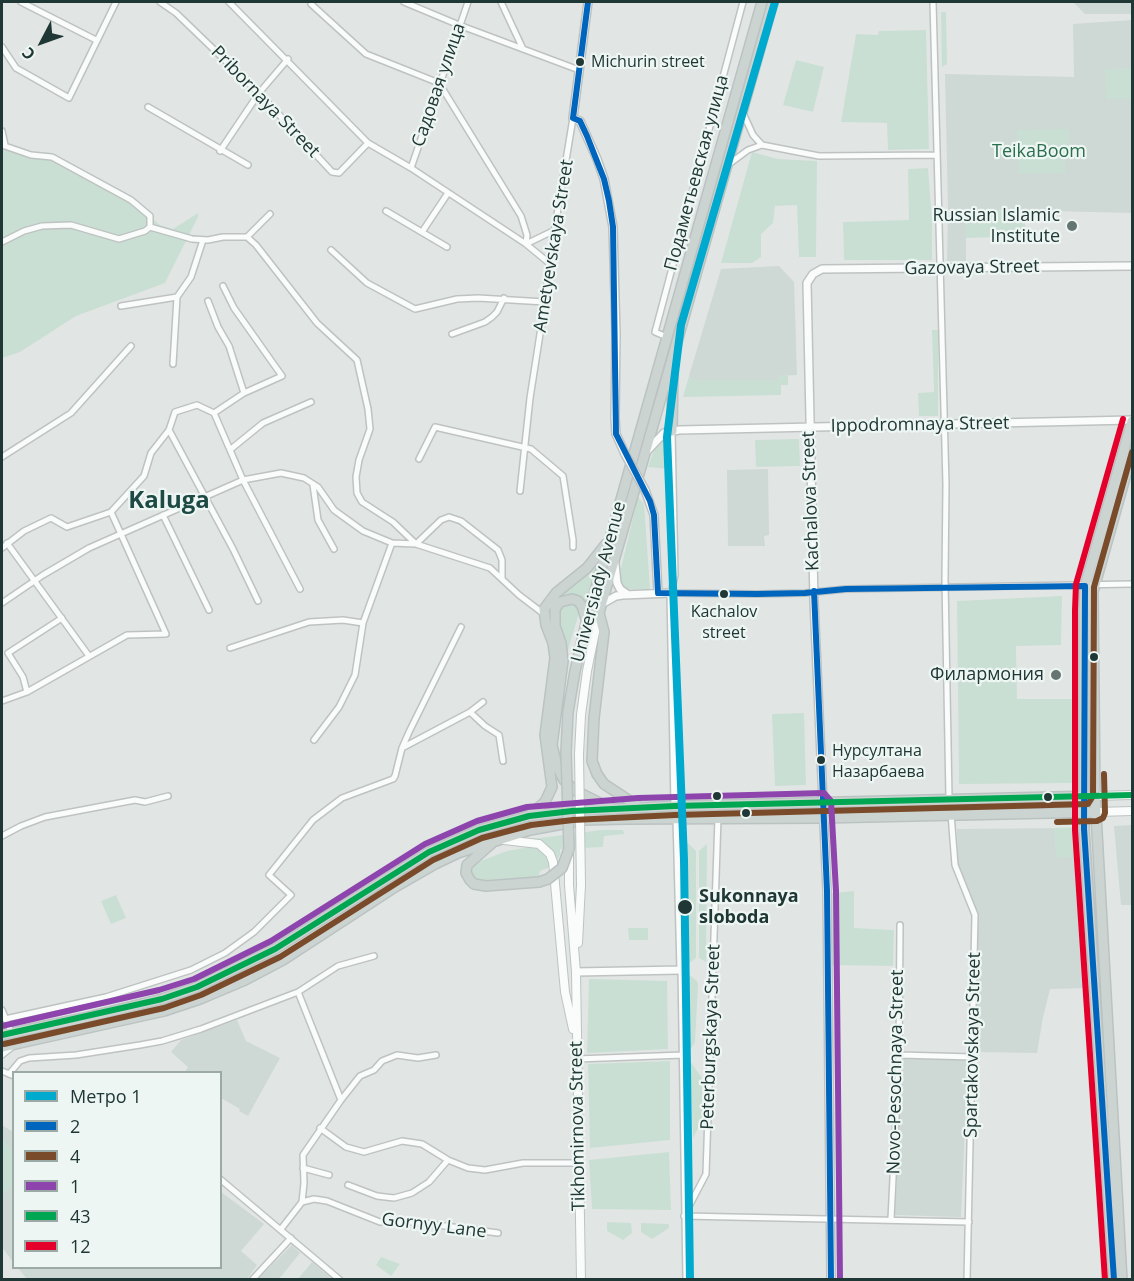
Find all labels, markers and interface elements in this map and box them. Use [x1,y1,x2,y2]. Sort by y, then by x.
north arrow [12,12,72,72]
street label: Садовая улица [408,20,470,150]
street label: Pribornaya Street [206,42,324,162]
text: С [17,43,40,65]
place label: Michurin street [591,52,705,72]
marker: Michurin street [574,56,586,68]
street label: Подаметьевская улица [660,73,734,273]
park label: TeikaBoom [992,141,1086,163]
street label: Ametyevskaya Street [530,158,578,334]
place label: Russian Islamic Institute [932,205,1060,248]
marker: Russian Islamic Institute [1065,219,1079,233]
street label: Gazovaya Street [904,256,1040,280]
street label: Ippodromnaya Street [830,413,1010,437]
street label: Kachalova Street [798,431,824,571]
district label: Kaluga [128,487,210,515]
street label: Universiady Avenue [567,499,631,665]
marker: Kachalov street [718,588,730,600]
place label: Kachalov street [691,602,757,640]
unlabelled marker [1088,651,1100,663]
place label: Филармония [930,664,1044,686]
marker: Филармония [1049,668,1063,682]
place label: Нурсултана Назарбаева [832,741,925,779]
marker: Нурсултана Назарбаева [815,754,827,766]
unlabelled marker [711,790,723,802]
unlabelled marker [1042,791,1054,803]
unlabelled marker [740,807,752,819]
place label: Sukonnaya sloboda [699,886,799,928]
marker: Sukonnaya sloboda [676,898,694,916]
street label: Peterburgskaya Street [697,944,725,1130]
street label: Spartakovskaya Street [961,952,985,1138]
street label: Novo-Pesochnaya Street [883,969,909,1175]
street label: Tikhomirnova Street [566,1041,590,1211]
legend [12,1071,222,1269]
text: Метро 1 [70,1084,142,1108]
text: 2 [70,1114,80,1138]
text: 4 [70,1144,80,1168]
text: 1 [70,1174,80,1198]
text: 43 [70,1204,91,1228]
street label: Gornyy Lane [380,1209,488,1243]
text: 12 [70,1234,91,1258]

